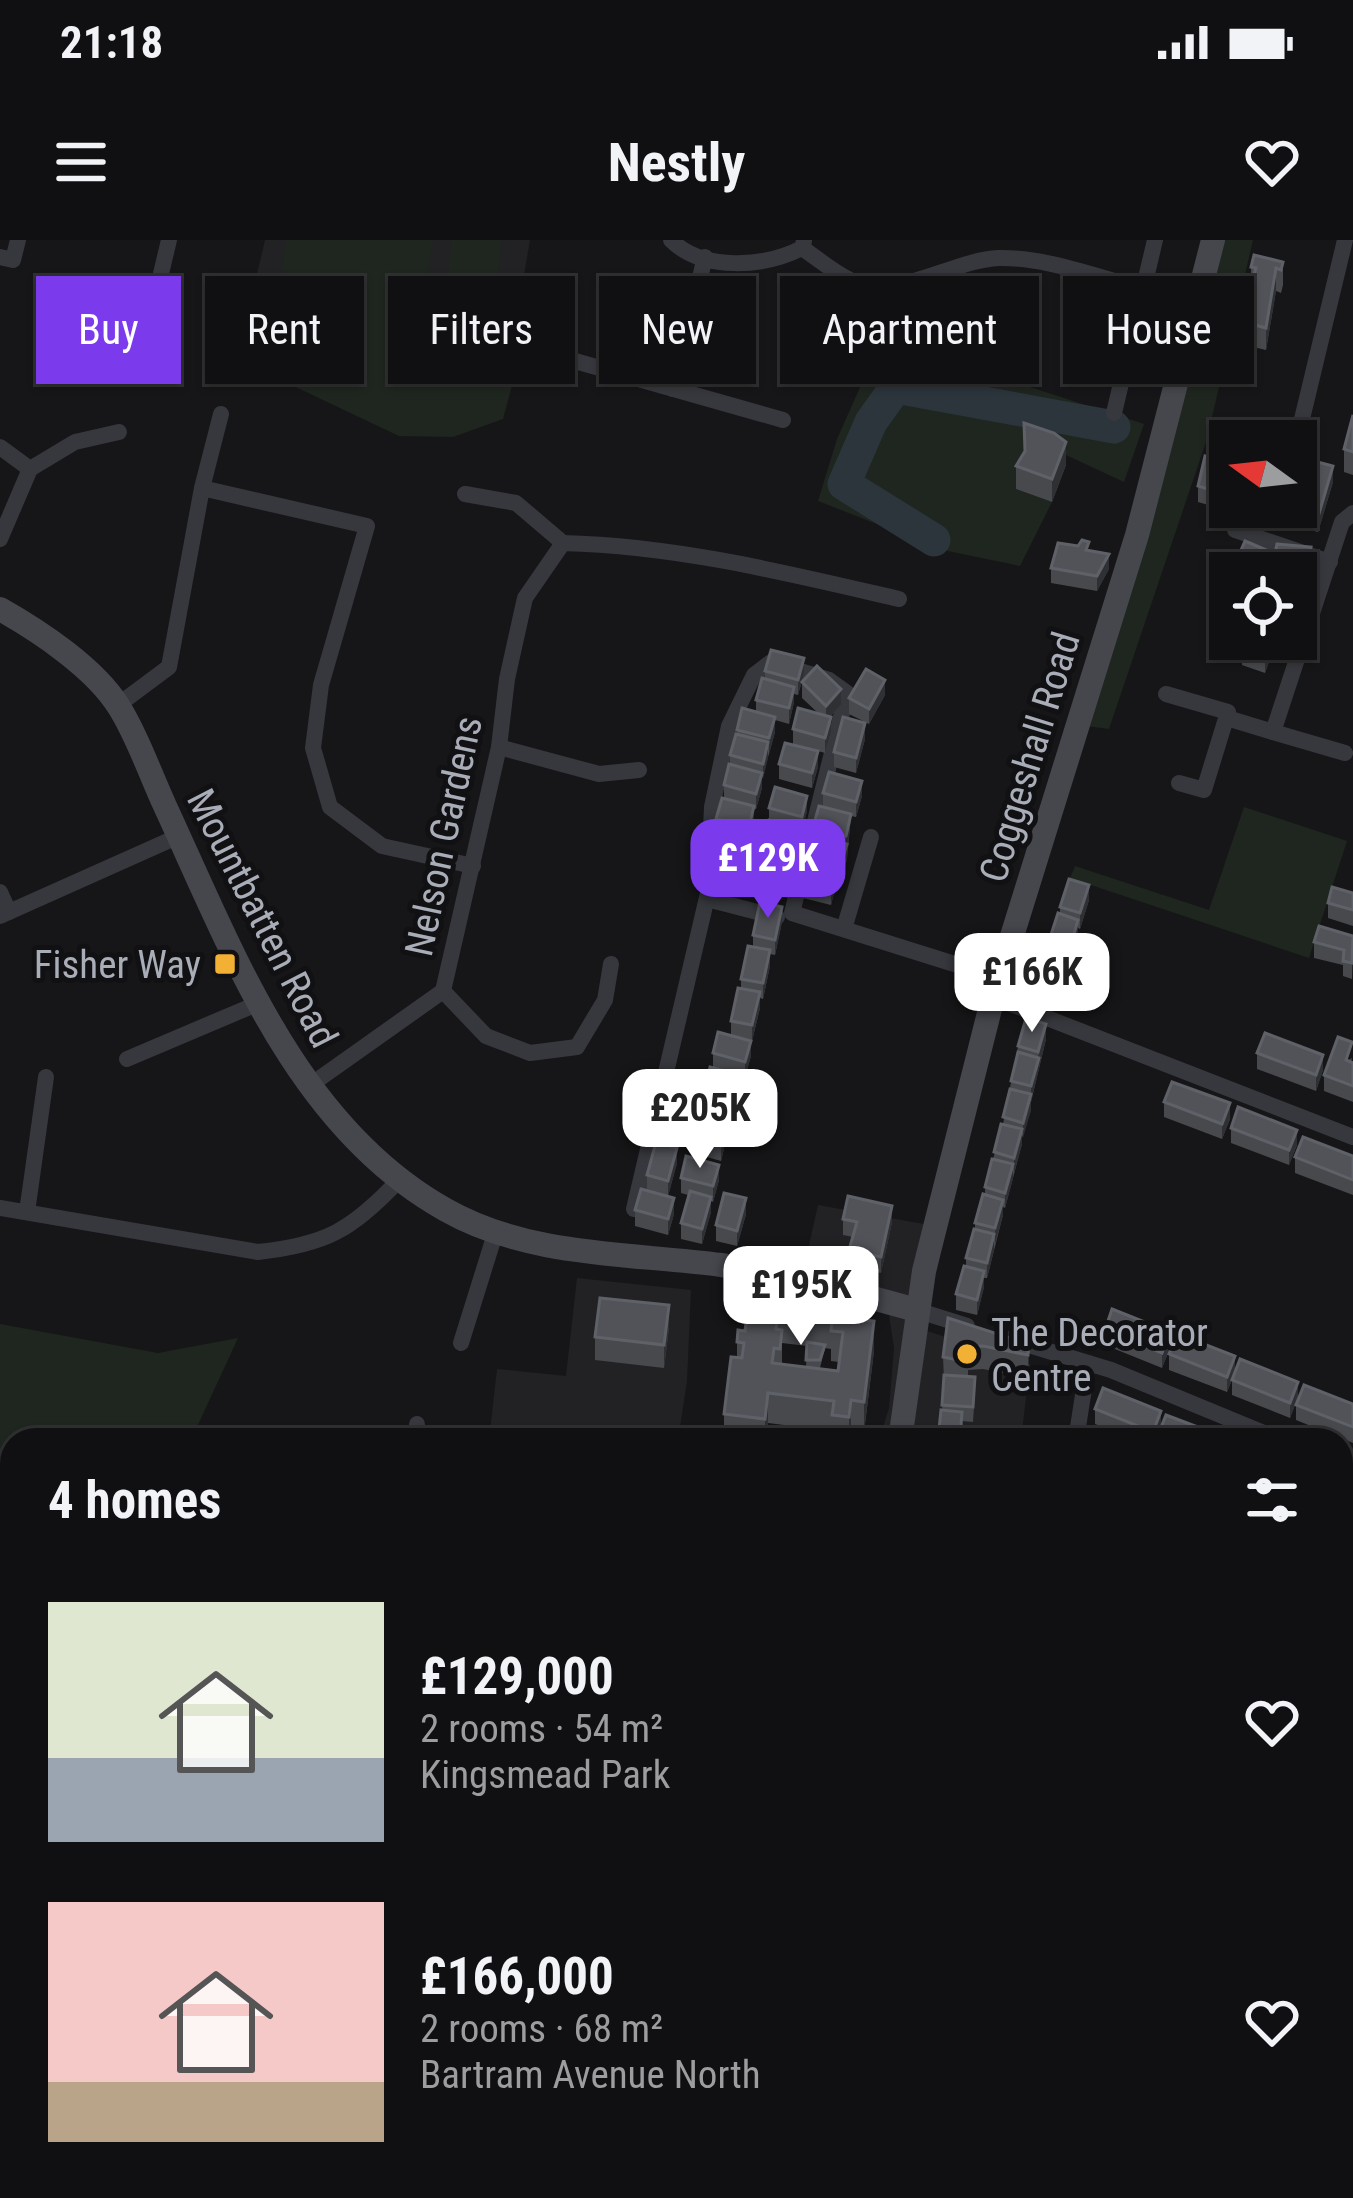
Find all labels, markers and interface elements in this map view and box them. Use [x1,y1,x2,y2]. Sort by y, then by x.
text: 21:18 [60,16,163,69]
icon: menu [48,129,114,195]
icon: heart [1239,129,1305,195]
text: Nestly [608,131,745,194]
chip: Buy [36,276,181,384]
chip: Rent [205,276,364,384]
chip: Filters [388,276,575,384]
chip: New [599,276,756,384]
chip: Apartment [780,276,1039,384]
chip: House [1063,276,1254,384]
north arrow [1209,420,1317,528]
map controls [1209,420,1317,660]
button: locate [1209,552,1317,660]
street label: Coggeshall Road [970,627,1090,888]
street label: Nelson Gardens [396,712,492,960]
street label: Mountbatten Road [177,782,347,1055]
pin: £129K [684,819,852,921]
text: £129K [717,835,819,881]
pin: £166K [948,933,1116,1035]
place label: Fisher Way [34,942,201,988]
text: £166K [981,949,1083,995]
marker: Fisher Way [212,951,238,977]
pin: £205K [616,1069,784,1171]
text: £205K [649,1085,751,1131]
pin: £195K [717,1246,885,1348]
text: £195K [750,1262,852,1308]
place label: The Decorator Centre [991,1310,1208,1401]
marker: The Decorator Centre [954,1341,980,1367]
icon: filters [1239,1467,1305,1533]
text: 4 homes [48,1471,221,1530]
text: £129,000 [420,1647,614,1706]
icon: home [144,1650,288,1794]
icon: heart [1239,1689,1305,1755]
text: 2 rooms · 54 m² [420,1706,663,1752]
text: Kingsmead Park [420,1752,670,1798]
text: £166,000 [420,1947,614,2006]
icon: home [144,1950,288,2094]
icon: heart [1239,1989,1305,2055]
text: 2 rooms · 68 m² [420,2006,663,2052]
text: Bartram Avenue North [420,2052,761,2098]

